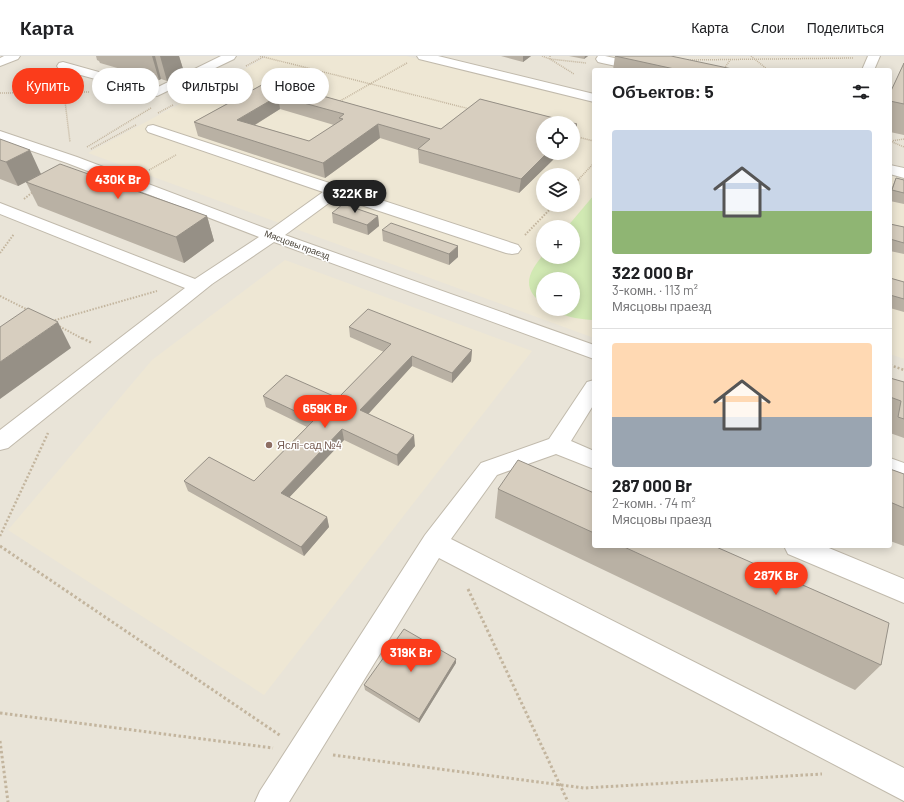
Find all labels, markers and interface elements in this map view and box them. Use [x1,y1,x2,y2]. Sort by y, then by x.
text: Карта [20,16,74,39]
text: Карта [691,19,729,36]
text: Слои [751,19,785,36]
text: Поделиться [807,19,884,36]
chip: Купить [12,68,84,104]
chip: Снять [92,68,159,104]
chip: Фильтры [167,68,253,104]
chip: Новое [261,68,329,104]
text: Объектов: 5 [612,81,714,101]
icon: filters [850,81,872,103]
map controls [536,116,580,316]
button: locate [536,116,580,160]
icon: home [706,156,778,228]
pin: 430K Br [81,166,155,200]
button: layers [536,168,580,212]
text: 430K Br [95,171,141,187]
pin: 322K Br [318,180,392,214]
text: 322K Br [332,185,378,201]
button: + [536,220,580,264]
street label: Мясцовы праезд [263,228,332,262]
text: 322 000 Br [612,262,693,282]
button: − [536,272,580,316]
text: 3-комн. · 113 m² [612,282,698,298]
text: Мясцовы праезд [612,298,711,314]
icon: home [706,369,778,441]
pin: 659K Br [288,395,362,429]
text: 659K Br [303,400,347,416]
place label: Яслі-сад №4 [277,438,342,451]
marker: Яслі-сад №4 [264,440,274,450]
text: 287 000 Br [612,475,692,495]
text: 2-комн. · 74 m² [612,495,696,511]
text: Мясцовы праезд [612,511,711,527]
pin: 287K Br [739,562,813,596]
text: 287K Br [754,567,798,583]
pin: 319K Br [374,639,448,673]
text: 319K Br [390,644,432,660]

